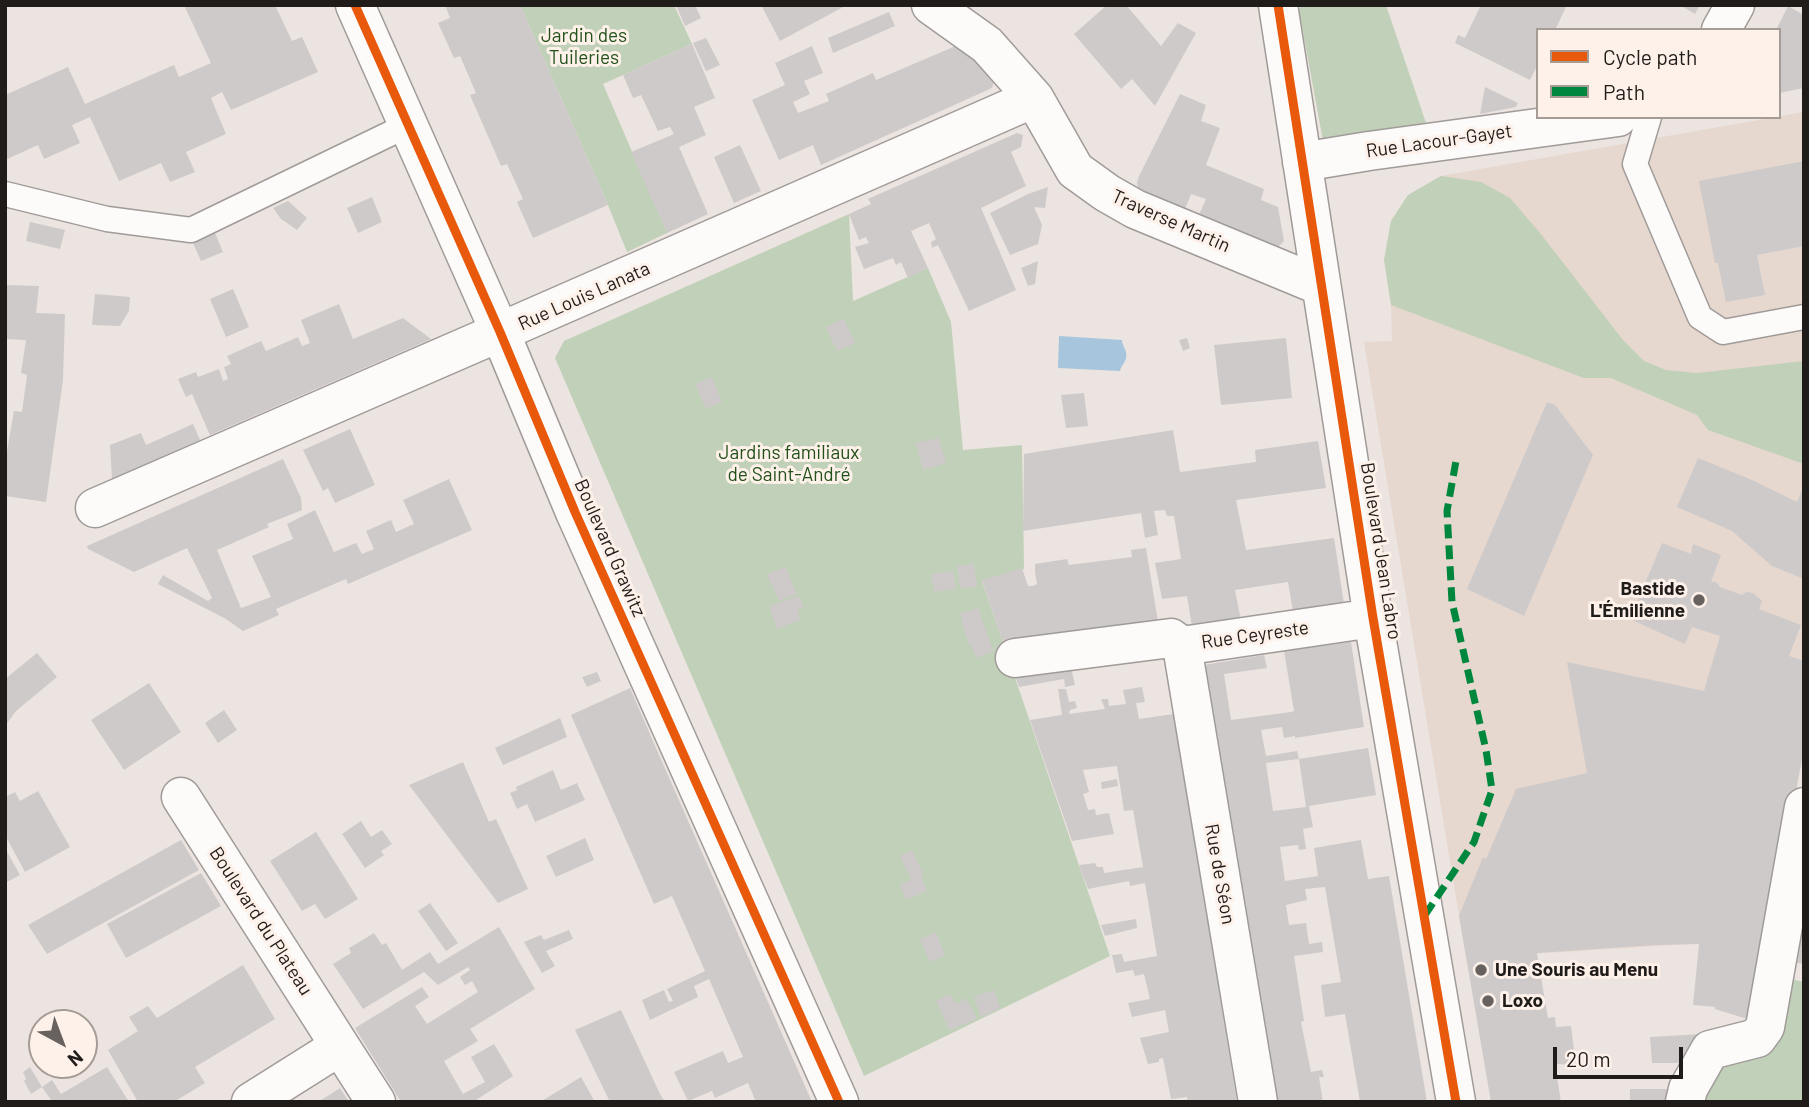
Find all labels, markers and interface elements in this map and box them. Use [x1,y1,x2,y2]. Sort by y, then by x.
park label: Jardin des Tuileries [541,25,627,69]
legend [1536,28,1781,119]
text: Cycle path [1603,44,1697,69]
text: Path [1603,79,1645,104]
street label: Rue Lacour-Gayet [1364,119,1514,163]
street label: Traverse Martin [1108,185,1234,257]
street label: Rue Louis Lanata [515,257,653,335]
park label: Jardins familiaux de Saint-André [719,442,859,486]
street label: Boulevard Jean Labro [1356,461,1406,641]
street label: Boulevard Grawitz [569,476,651,620]
place label: Bastide L'Émilienne [1590,578,1685,622]
marker: Bastide L'Émilienne [1691,592,1707,608]
street label: Rue Ceyreste [1200,616,1310,654]
street label: Rue de Séon [1200,822,1240,926]
street label: Boulevard du Plateau [204,843,318,999]
place label: Une Souris au Menu [1495,959,1658,981]
marker: Une Souris au Menu [1473,962,1489,978]
place label: Loxo [1502,990,1543,1012]
marker: Loxo [1480,993,1496,1009]
north arrow [28,1009,98,1079]
scale bar [1557,1034,1686,1078]
text: N [63,1046,88,1072]
text: 20 m [1566,1046,1611,1071]

